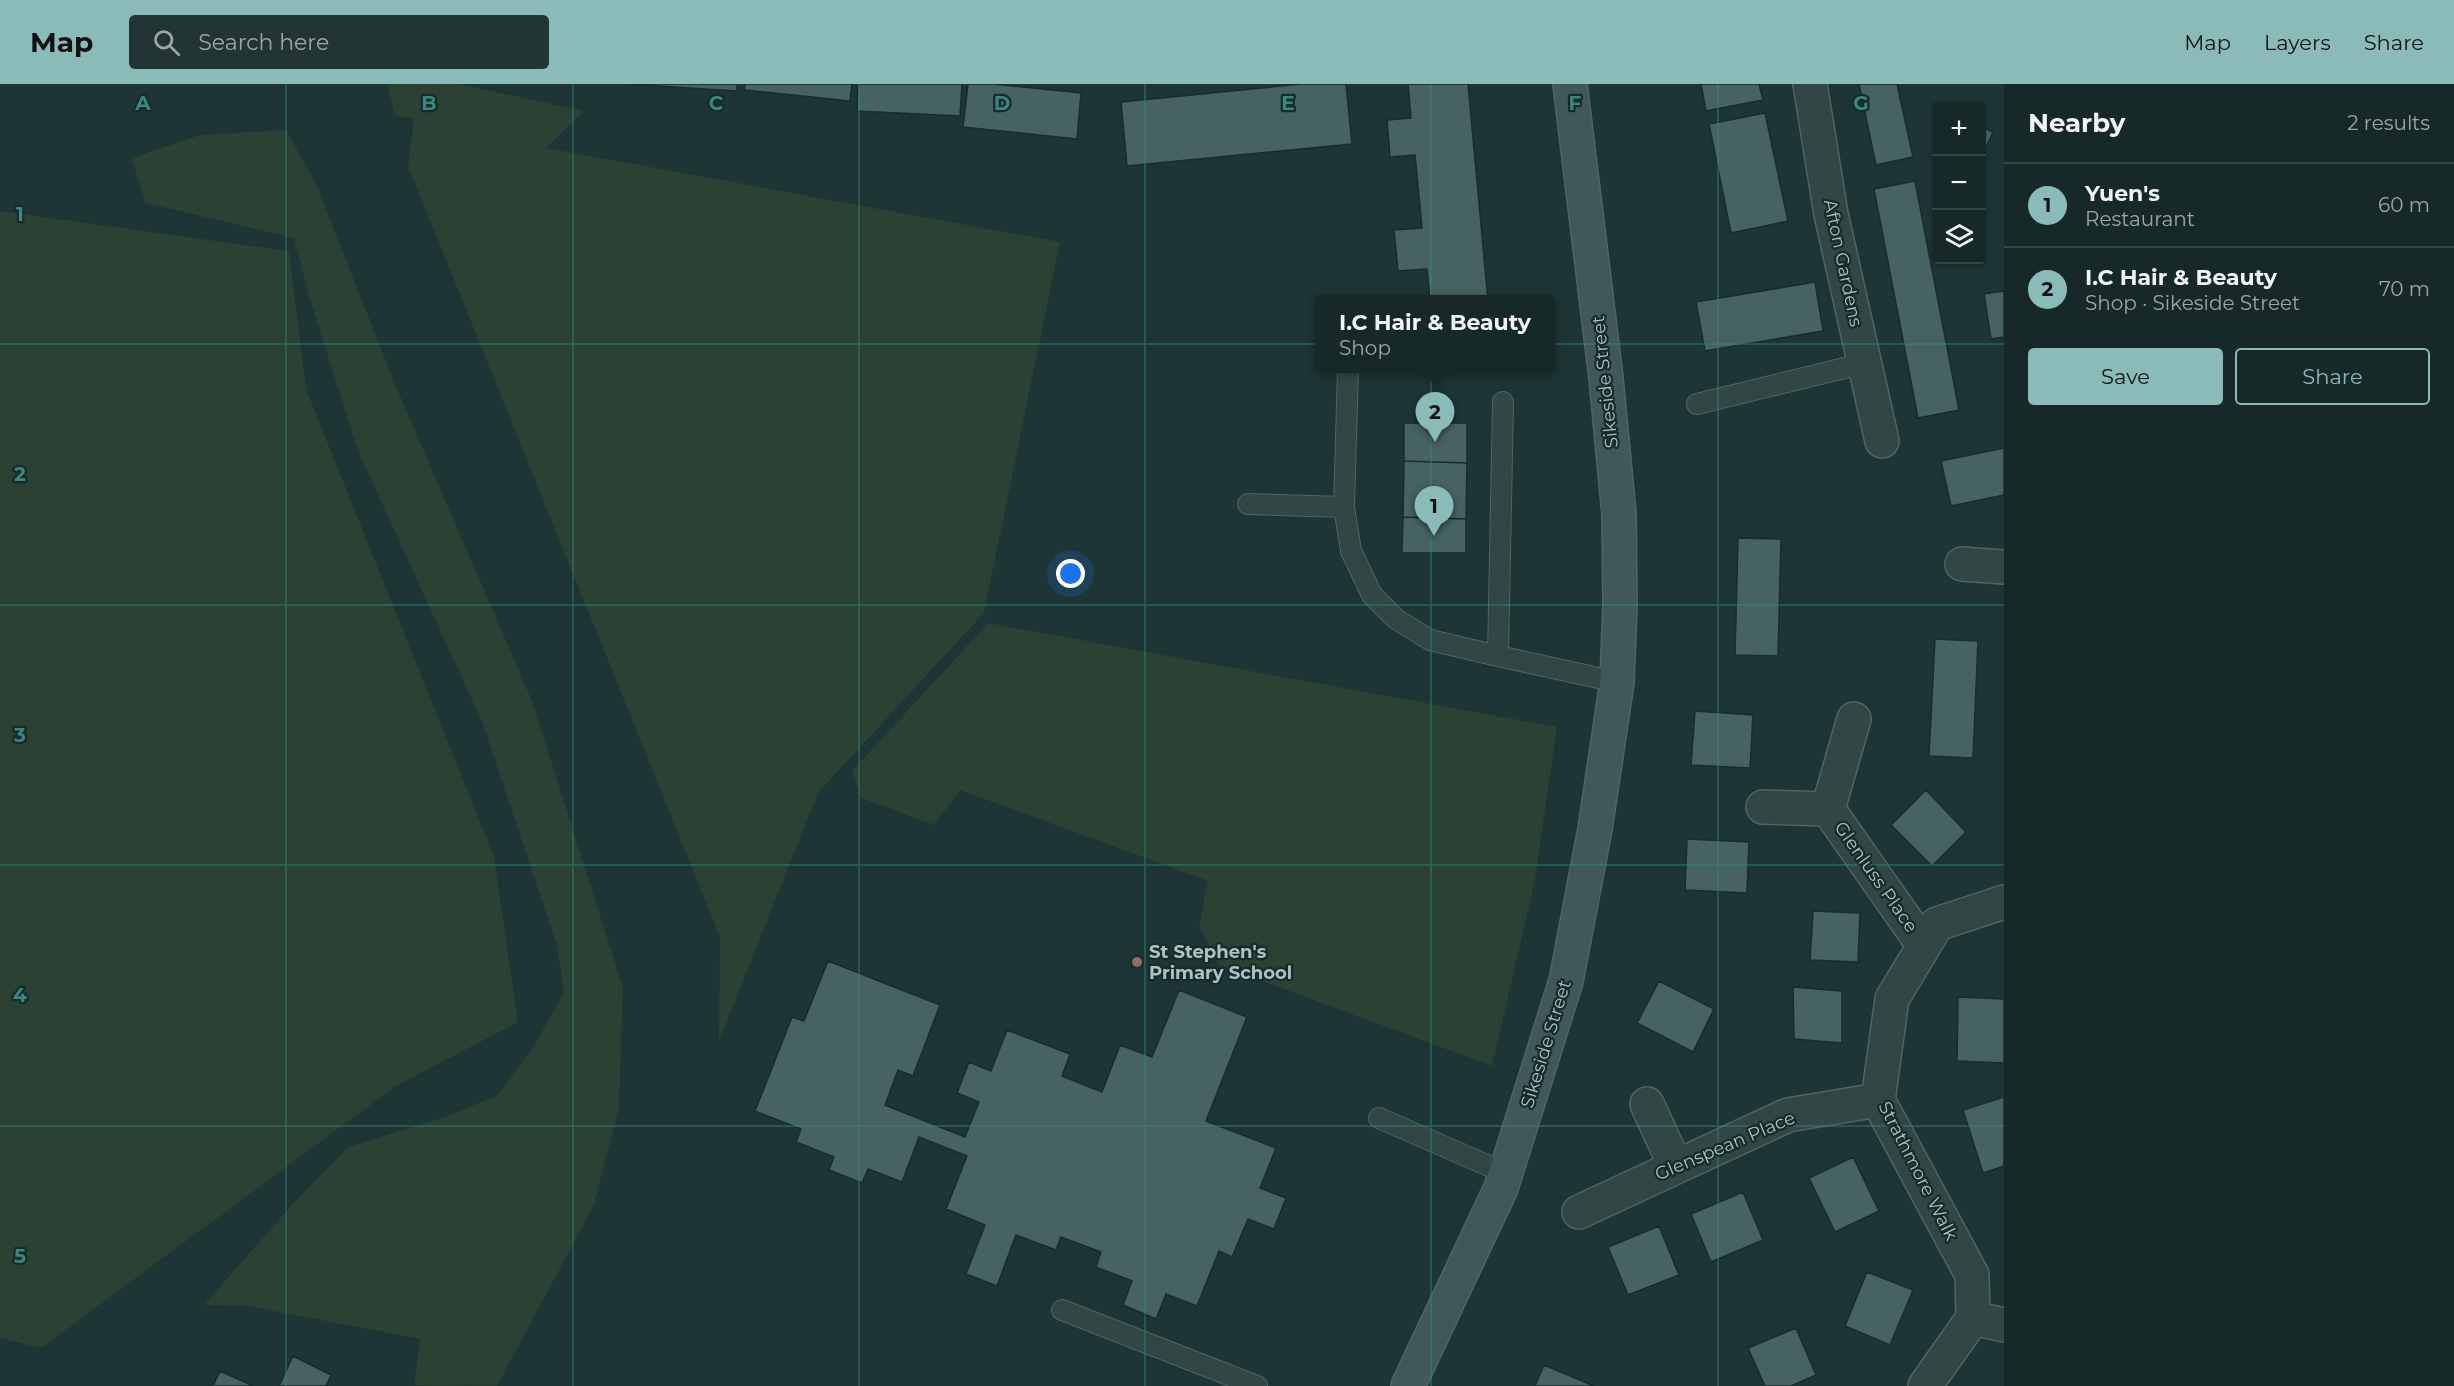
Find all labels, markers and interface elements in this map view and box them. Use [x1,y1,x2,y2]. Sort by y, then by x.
search box [129,15,549,69]
text: Map [30,25,93,59]
icon: search [150,26,183,59]
text: Search here [198,29,329,56]
text: Map [2184,30,2231,55]
text: Layers [2264,30,2331,55]
text: Share [2364,30,2424,55]
text: A [134,91,151,115]
text: B [421,91,437,115]
text: C [709,91,724,115]
text: D [994,91,1010,115]
text: E [1281,91,1295,115]
text: F [1569,91,1582,115]
text: G [1853,91,1869,115]
map controls [1932,102,1986,264]
button: + [1932,102,1986,156]
text: Nearby [2028,107,2125,139]
text: 2 results [2347,111,2430,135]
button: − [1932,156,1986,210]
text: Yuen's [2085,180,2160,207]
text: 1 [2044,193,2051,217]
text: 60 m [2378,193,2430,217]
street label: Afton Gardens [1819,197,1867,329]
text: 1 [16,202,24,226]
text: Restaurant [2085,207,2195,231]
button: layers [1932,210,1986,264]
text: I.C Hair & Beauty [2085,264,2277,291]
text: 2 [2042,277,2053,301]
text: 70 m [2379,277,2430,301]
text: Shop · Sikeside Street [2085,291,2300,315]
popup [1315,295,1555,373]
text: I.C Hair & Beauty [1339,309,1531,336]
street label: Sikeside Street [1587,315,1623,449]
text: Shop [1339,336,1391,360]
button: Save [2028,348,2223,405]
button: Share [2235,348,2430,405]
pin: 2 [1416,392,1454,442]
text: 2 [14,462,26,486]
pin: 1 [1414,486,1454,536]
your location [1056,559,1085,588]
text: 3 [13,723,26,747]
street label: Glenluss Place [1830,817,1922,937]
place label: St Stephen's Primary School [1149,941,1292,984]
marker: St Stephen's Primary School [1130,955,1144,969]
street label: Sikeside Street [1516,977,1576,1111]
text: 4 [13,983,27,1007]
street label: Strathmore Walk [1873,1098,1963,1244]
street label: Glenspean Place [1652,1106,1799,1185]
text: 5 [14,1244,26,1268]

